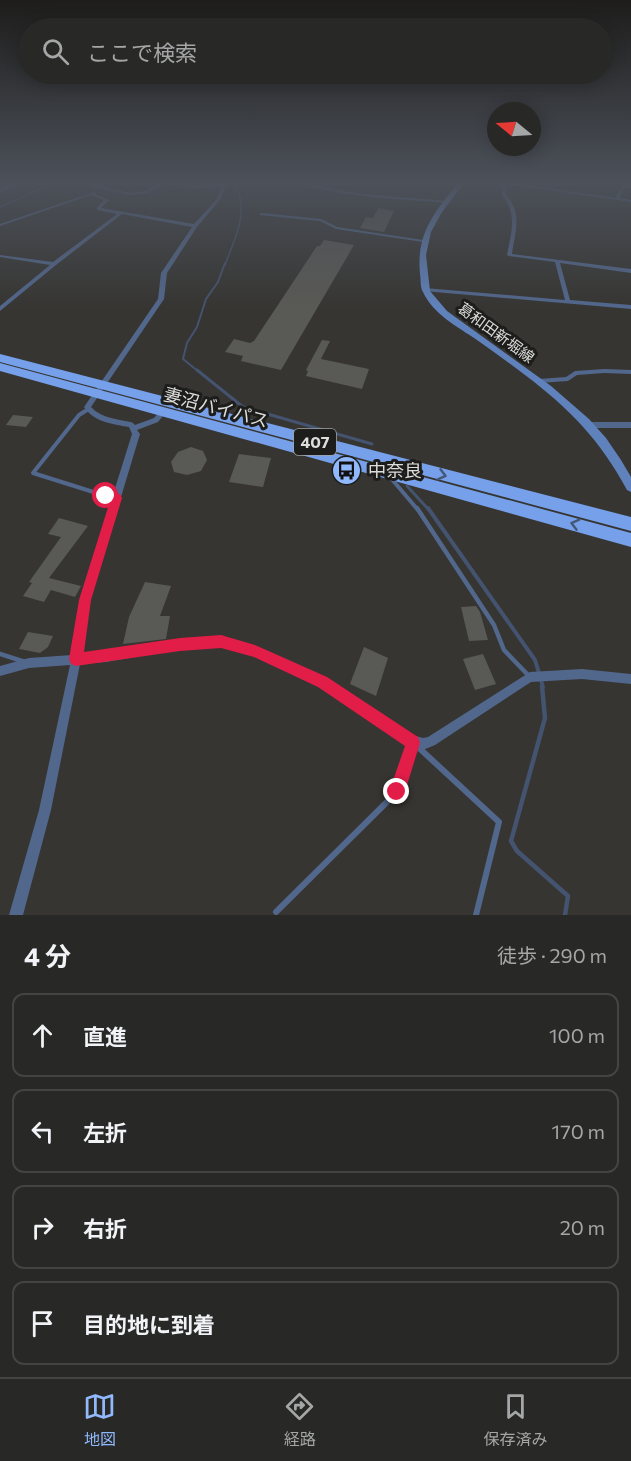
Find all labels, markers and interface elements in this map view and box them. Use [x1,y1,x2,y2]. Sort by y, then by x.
search box [18,18,613,84]
icon: search [39,35,72,68]
text: ここで検索 [87,39,197,66]
north arrow [487,102,541,156]
street label: 葛和田新堀線 [455,298,538,366]
street label: 妻沼バイパス [161,382,271,432]
road number: 407 [294,429,336,455]
bus stop icon: 中奈良 [331,455,363,487]
place label: 中奈良 [368,459,422,481]
one-way arrow [436,468,447,480]
route start [92,482,118,508]
one-way arrow [570,519,580,532]
route end [383,778,409,804]
text: 4 分 [24,940,71,971]
text: 徒歩 · 290 m [497,943,607,967]
icon: ahead [26,1019,59,1052]
text: 直進 [83,1023,127,1050]
text: 100 m [549,1023,605,1047]
icon: left [26,1115,59,1148]
text: 左折 [83,1119,127,1146]
text: 170 m [552,1119,605,1143]
icon: right [26,1211,59,1244]
text: 右折 [83,1215,127,1242]
text: 20 m [560,1215,605,1239]
icon: arrive [26,1307,59,1340]
text: 目的地に到着 [83,1311,215,1338]
tab: 地図 [83,1390,116,1450]
tab: 経路 [283,1390,316,1450]
tab: 保存済み [483,1390,547,1450]

